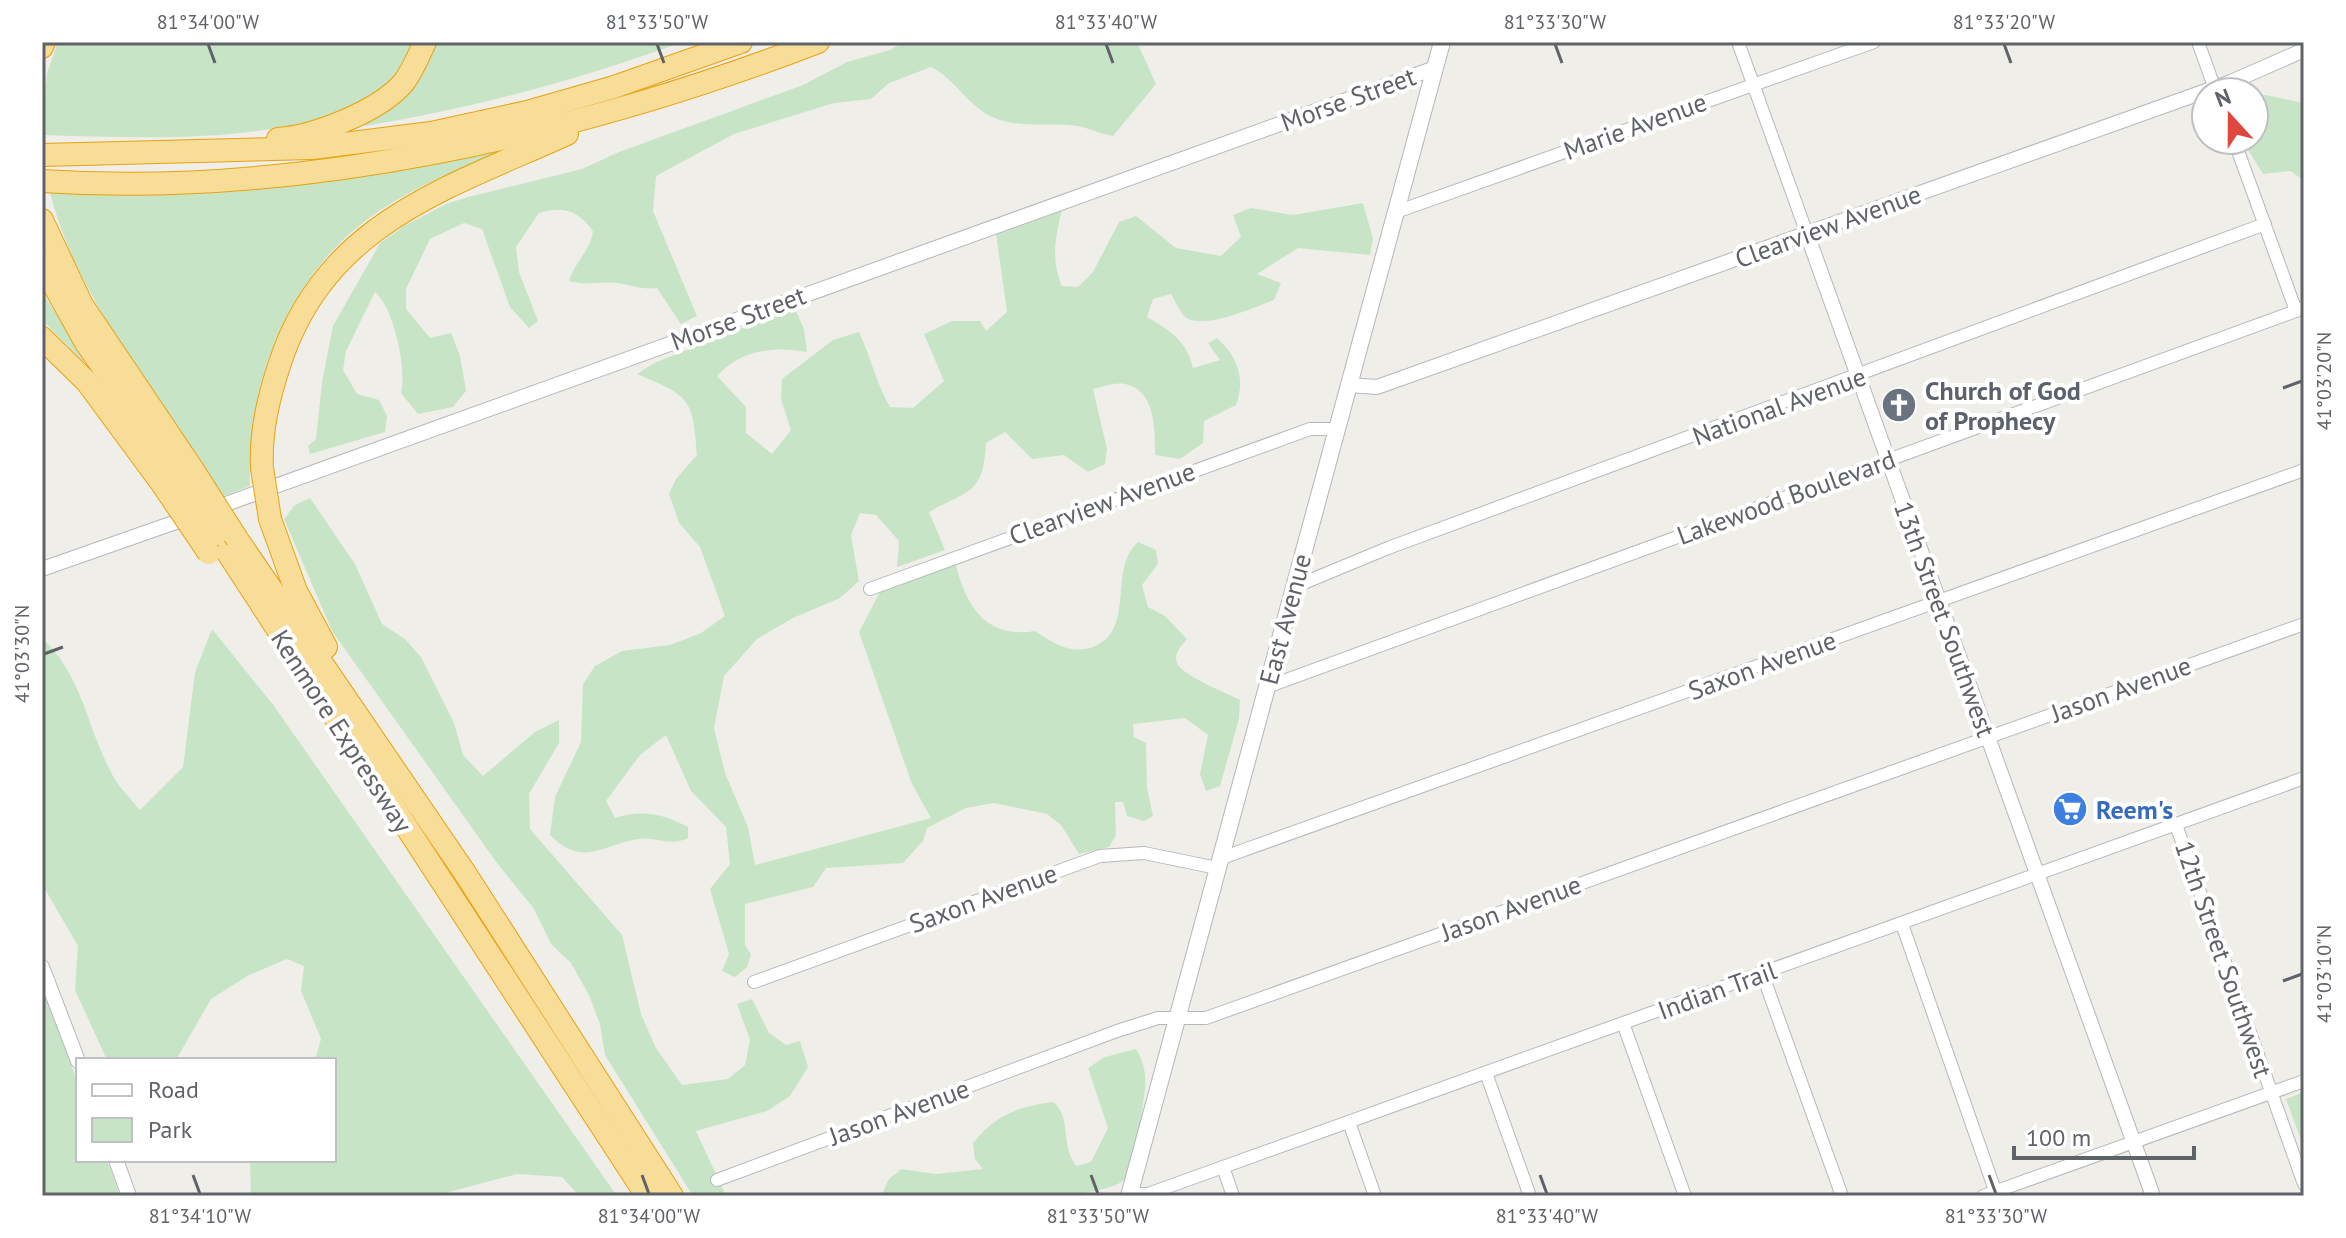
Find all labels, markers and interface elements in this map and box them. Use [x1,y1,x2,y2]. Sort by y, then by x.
text: 81°34'00"W [157,9,260,35]
text: 81°33'50"W [606,9,709,35]
text: 81°33'40"W [1055,9,1158,35]
text: 81°33'30"W [1504,9,1607,35]
text: 81°33'20"W [1953,9,2056,35]
street label: Morse Street [1276,59,1420,139]
north arrow [2190,76,2270,156]
text: N [2211,82,2235,113]
street label: Marie Avenue [1559,85,1711,167]
street label: Clearview Avenue [1730,177,1926,275]
street label: Morse Street [666,278,810,358]
text: 41°03'20"N [2311,332,2337,430]
street label: National Avenue [1688,359,1870,453]
place label: Church of God of Prophecy [1925,374,2081,437]
church icon: Church of God of Prophecy [1880,386,1918,424]
street label: Lakewood Boulevard [1672,442,1900,552]
street label: Clearview Avenue [1004,454,1200,552]
street label: 13th Street Southwest [1887,497,2003,741]
street label: East Avenue [1252,550,1318,688]
text: 41°03'30"N [9,605,35,703]
street label: Kenmore Expressway [264,623,420,839]
street label: Saxon Avenue [1684,623,1840,707]
street label: Jason Avenue [2045,648,2196,730]
supermarket icon: Reem's [2051,790,2089,828]
place label: Reem's [2096,793,2173,826]
street label: 12th Street Southwest [2168,836,2280,1082]
street label: Saxon Avenue [905,856,1061,940]
street label: Jason Avenue [1435,867,1586,949]
text: 41°03'10"N [2311,925,2337,1023]
street label: Indian Trail [1653,953,1781,1027]
legend [76,1058,336,1162]
street label: Jason Avenue [823,1071,974,1153]
text: Road [148,1074,199,1105]
scale bar [2014,1110,2194,1160]
text: Park [148,1114,193,1145]
text: 100 m [2026,1122,2091,1153]
text: 81°34'10"W [149,1203,252,1229]
text: 81°34'00"W [598,1203,701,1229]
text: 81°33'50"W [1047,1203,1150,1229]
text: 81°33'40"W [1496,1203,1599,1229]
text: 81°33'30"W [1945,1203,2048,1229]

